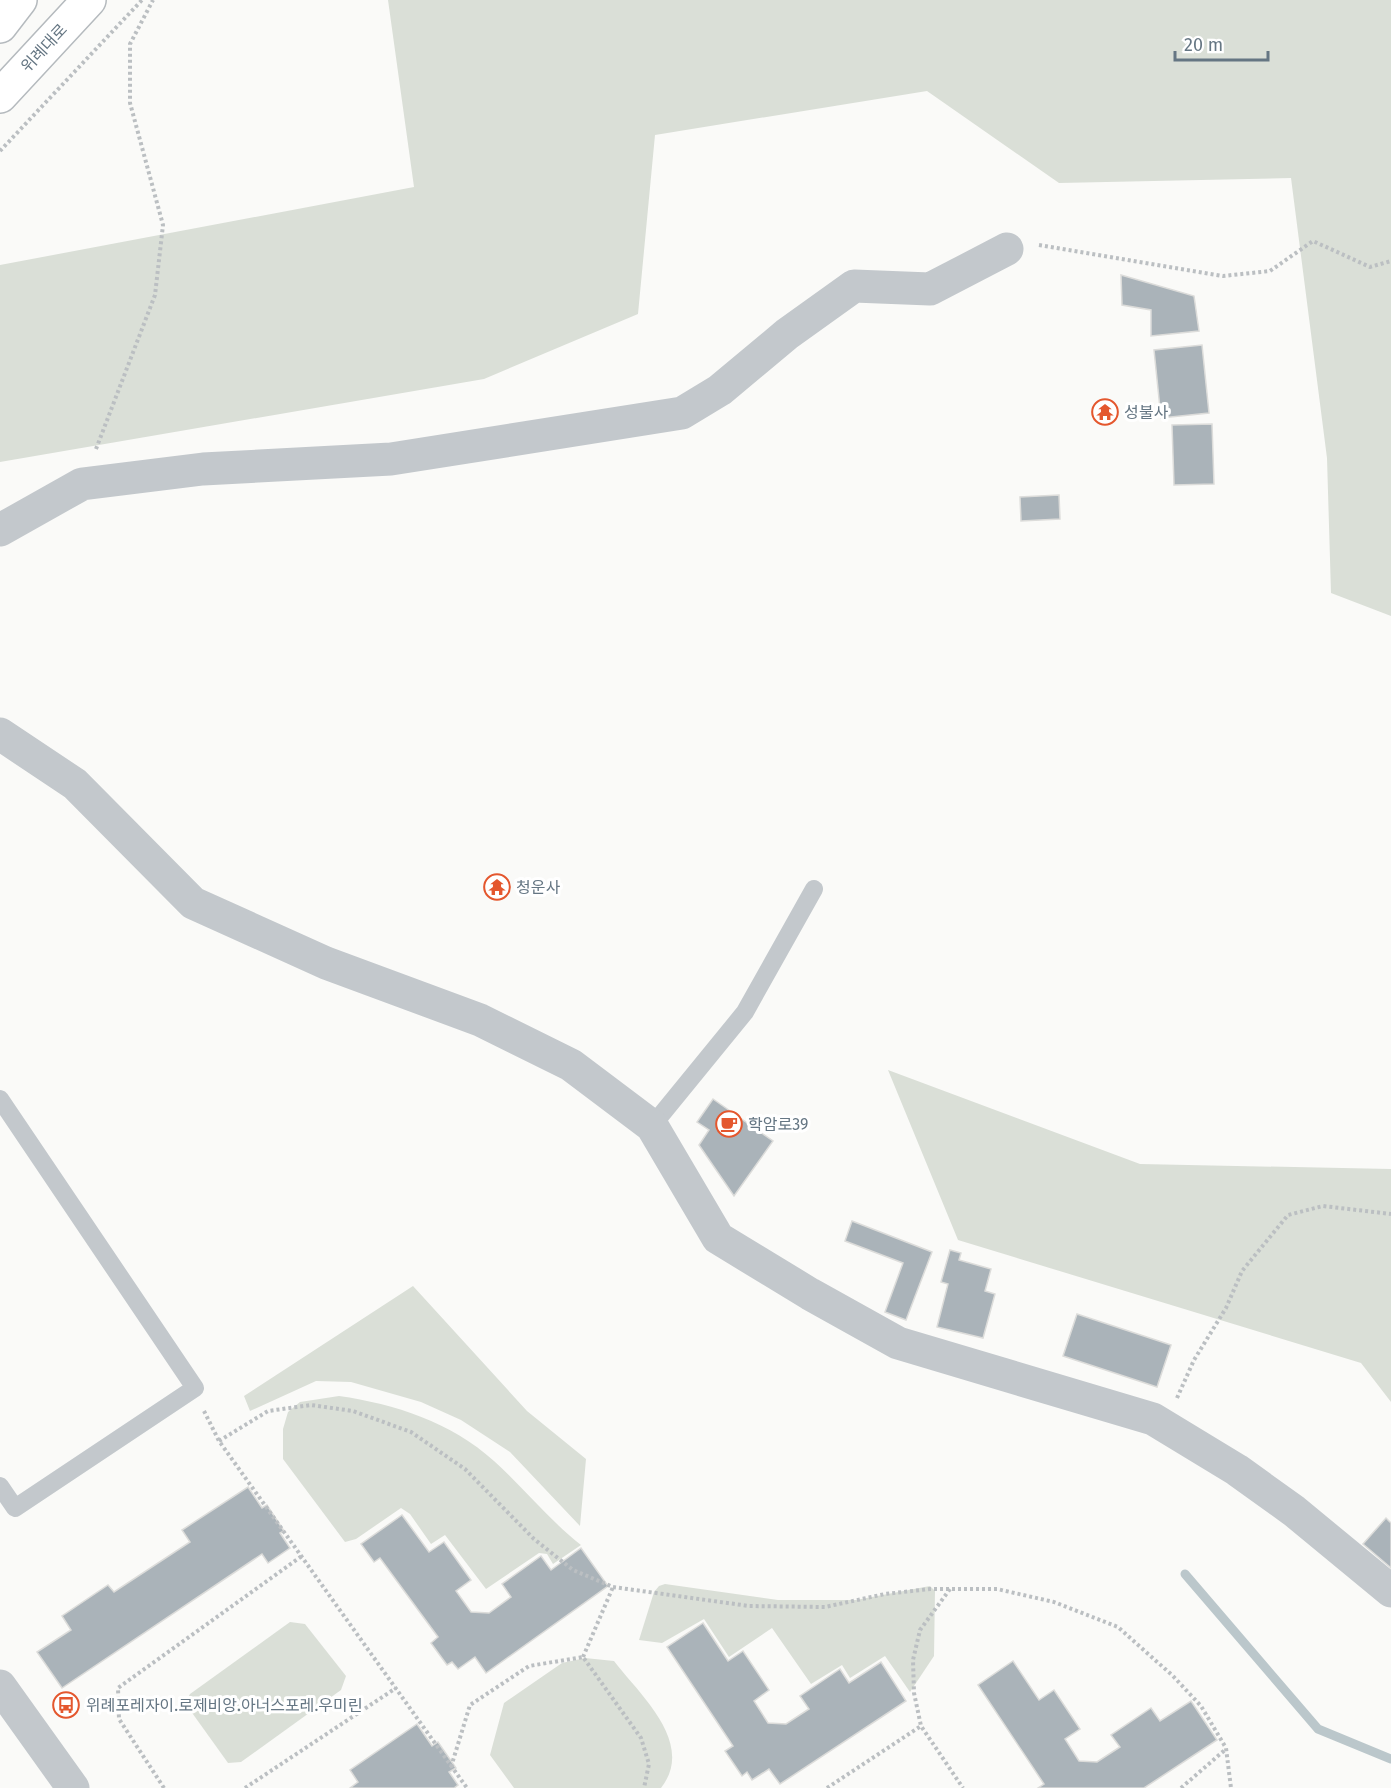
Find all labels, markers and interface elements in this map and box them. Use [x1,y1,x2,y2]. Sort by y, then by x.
street label: 위례대로 [17,20,71,76]
scale bar [1175,24,1268,62]
text: 20 m [1184,34,1223,56]
temple icon: 성불사 [1090,397,1120,427]
place label: 성불사 [1124,403,1168,422]
temple icon: 청운사 [482,872,512,902]
place label: 청운사 [516,878,560,897]
cafe icon: 학암로39 [714,1109,744,1139]
place label: 학암로39 [748,1115,808,1134]
bus stop icon: 위례포레자이.로제비앙.아너스포레.우미린 [51,1690,81,1720]
place label: 위례포레자이.로제비앙.아너스포레.우미린 [86,1696,362,1715]

